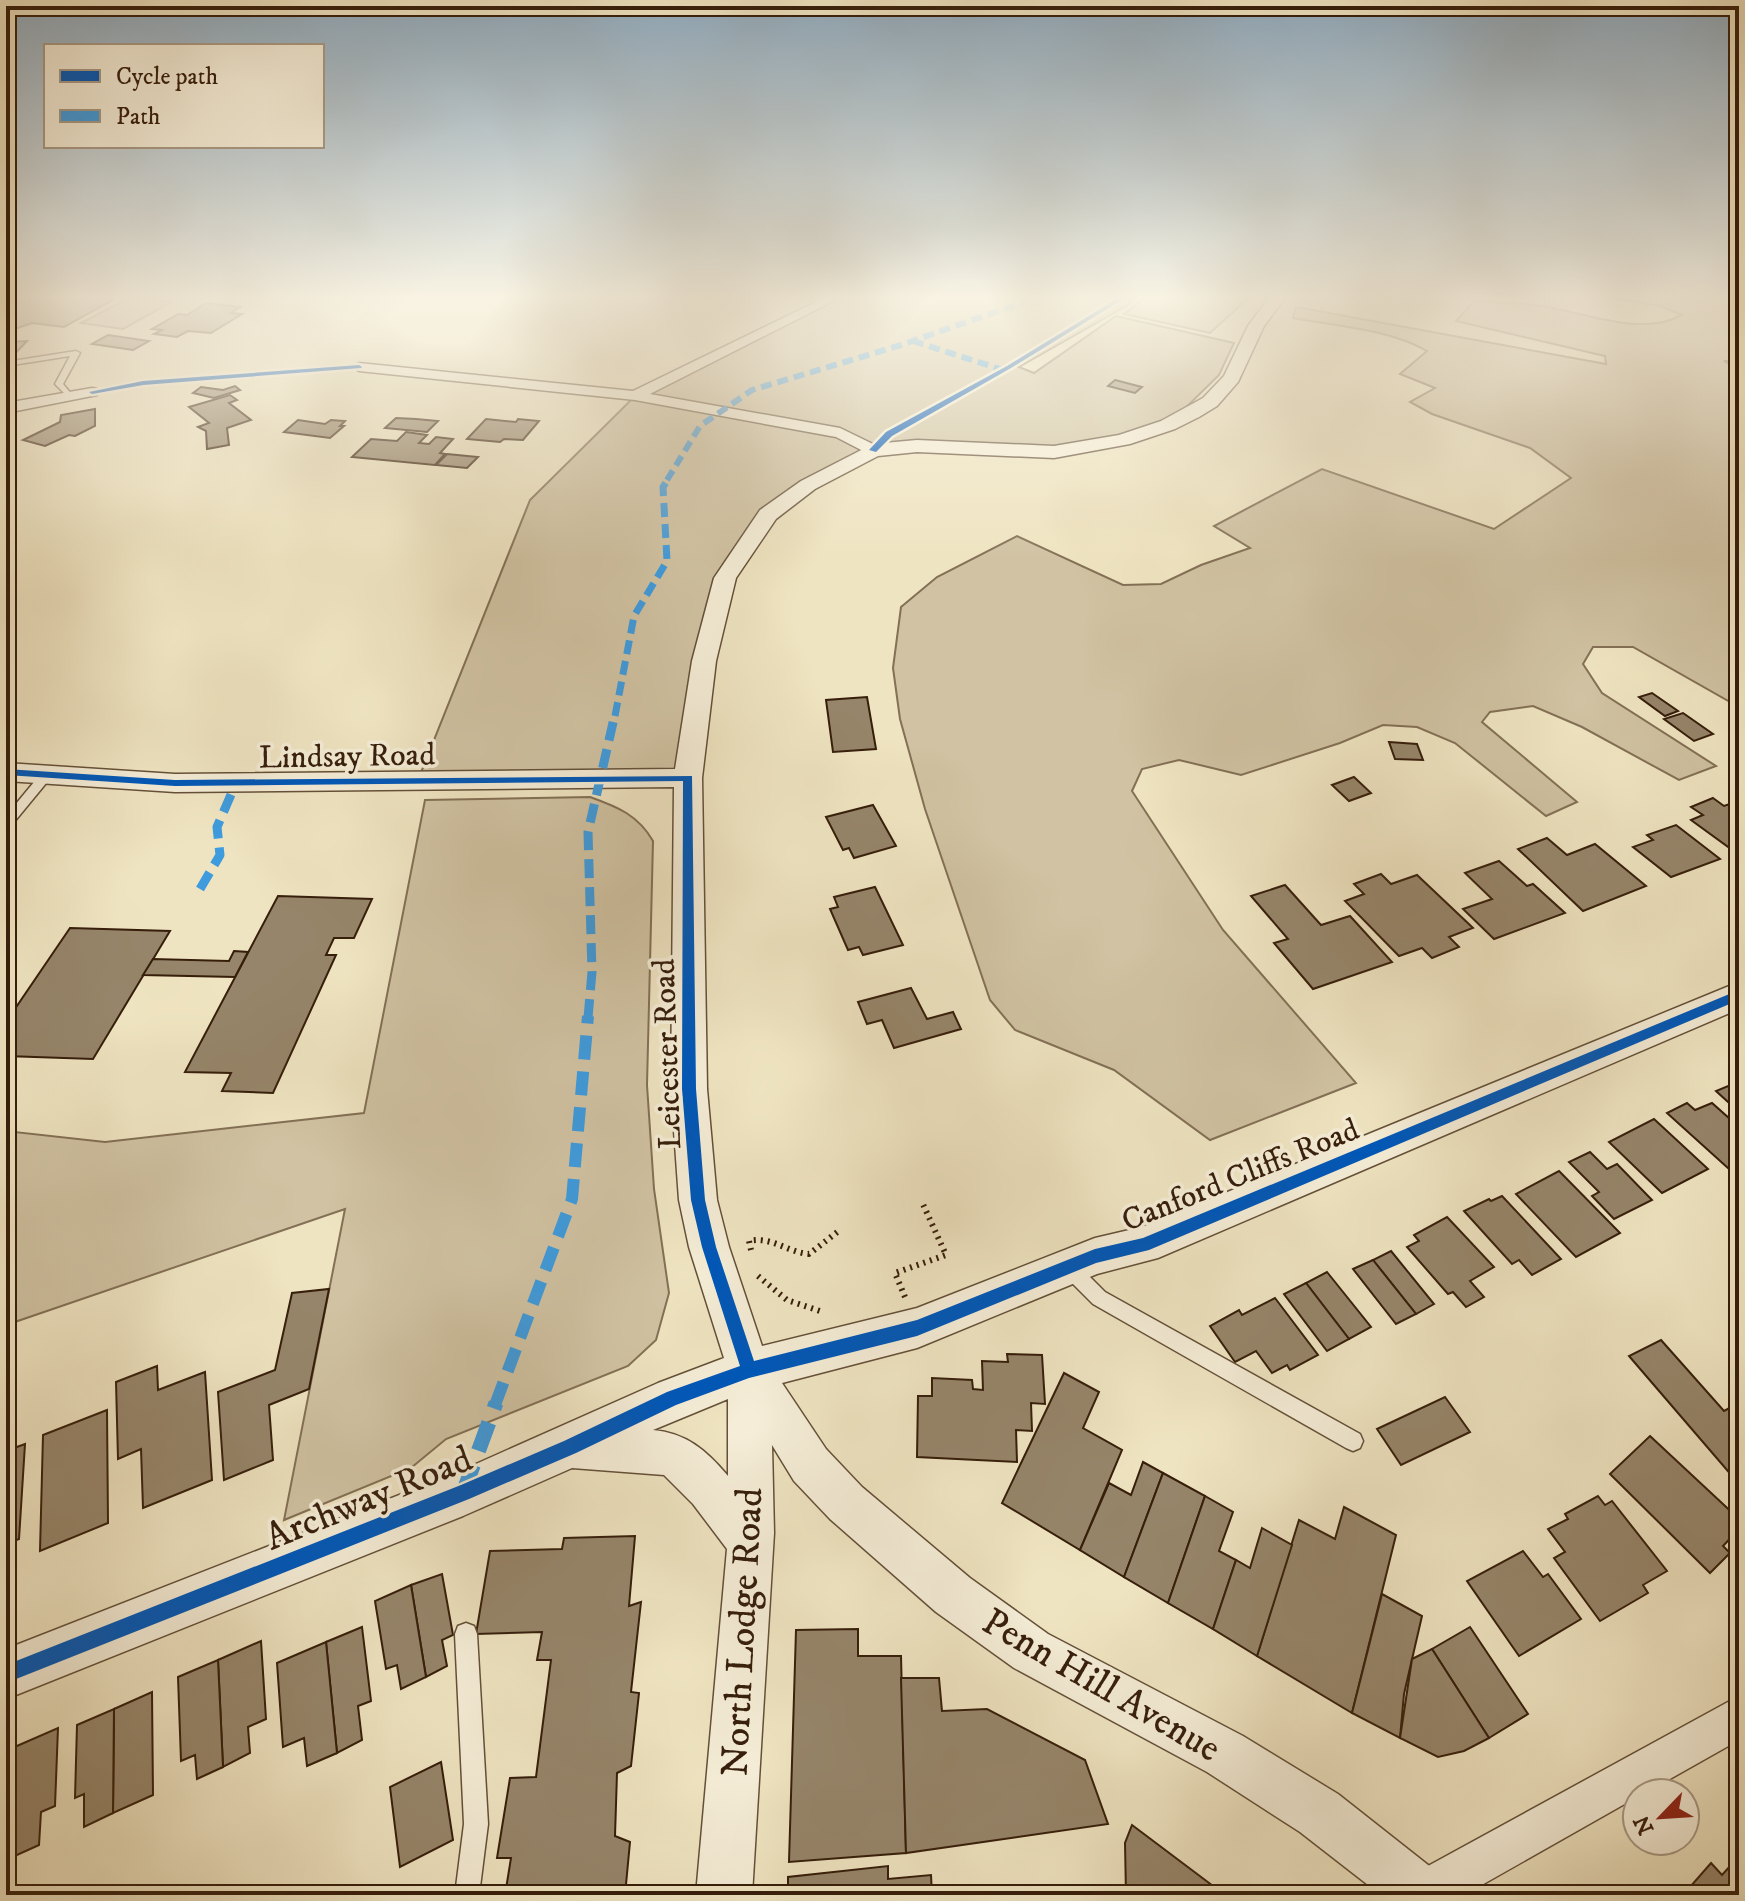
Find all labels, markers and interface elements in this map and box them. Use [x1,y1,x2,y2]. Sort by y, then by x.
legend [44,44,324,148]
text: Cycle path [116,62,218,92]
text: Path [116,102,161,132]
street label: Lindsay Road [259,735,436,779]
street label: Leicester Road [645,958,691,1150]
street label: Canford Cliffs Road [1116,1110,1365,1242]
street label: Archway Road [258,1436,479,1562]
street label: North Lodge Road [711,1486,775,1778]
street label: Penn Hill Avenue [973,1598,1229,1773]
north arrow [1621,1777,1701,1857]
text: N [1628,1811,1660,1839]

